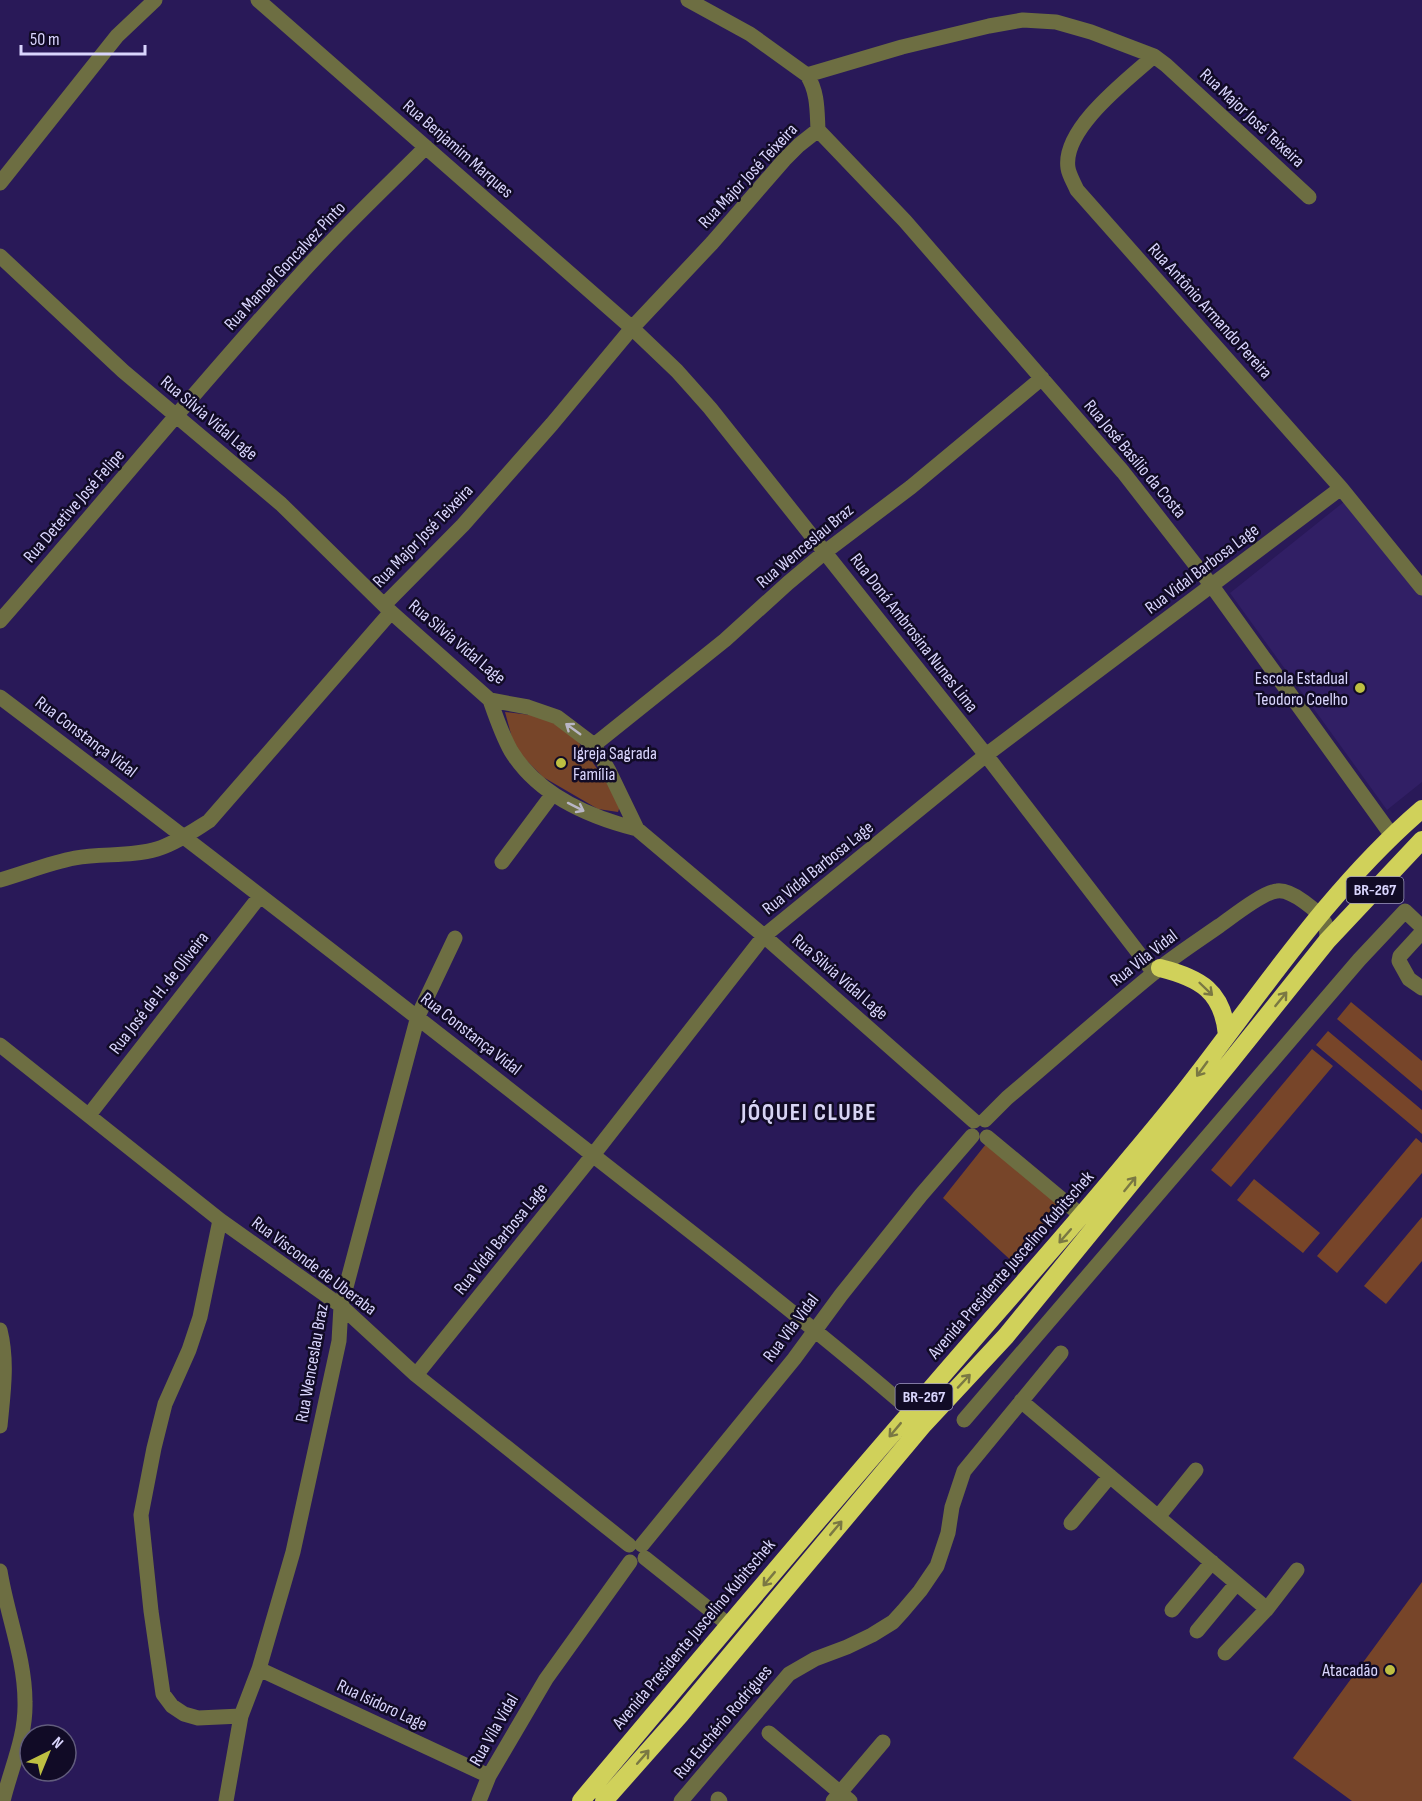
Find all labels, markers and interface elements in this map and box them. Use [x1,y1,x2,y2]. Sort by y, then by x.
scale bar [21,18,146,56]
text: 50 m [30,29,60,50]
street label: Rua Major José Teixeira [1195,64,1309,172]
street label: Rua Benjamim Marques [399,95,517,203]
street label: Rua Major José Teixeira [694,119,802,233]
street label: Rua Manoel Goncalvez Pinto [220,197,350,335]
street label: Rua Antônio Armando Pereira [1144,239,1276,383]
street label: Rua Sílvia Vidal Lage [156,371,262,465]
street label: Rua José Basílio da Costa [1079,396,1191,522]
street label: Rua Detetive José Felipe [19,445,129,567]
street label: Rua Major José Teixeira [368,480,478,592]
street label: Rua Wenceslau Braz [752,499,858,593]
street label: Rua Vidal Barbosa Lage [1141,519,1263,619]
street label: Rua Doná Ambrosina Nunes Lima [845,549,983,717]
street label: Rua Silvia Vidal Lage [404,595,510,689]
place label: Escola Estadual Teodoro Coelho [1255,668,1348,710]
marker: Escola Estadual Teodoro Coelho [1353,681,1367,695]
street label: Rua Constança Vidal [31,692,141,782]
one-way arrow [565,723,581,735]
place label: Igreja Sagrada Família [573,743,657,785]
marker: Igreja Sagrada Família [554,756,568,770]
one-way arrow [567,802,585,814]
street label: Rua Vidal Barbosa Lage [758,817,878,919]
road number: BR-267 [1346,877,1404,903]
street label: Rua Vila Vidal [1106,925,1182,991]
street label: Rua José de H. de Oliveira [105,928,213,1058]
street label: Rua Silvia Vidal Lage [788,930,892,1024]
one-way arrow [1199,982,1214,997]
street label: Rua Constança Vidal [417,988,525,1080]
one-way arrow [1274,991,1287,1007]
one-way arrow [1196,1061,1208,1077]
district label: JÓQUEI CLUBE [740,1098,877,1127]
street label: Avenida Presidente Juscelino Kubitschek [923,1167,1098,1364]
one-way arrow [1124,1176,1137,1192]
street label: Rua Vidal Barbosa Lage [450,1179,552,1299]
street label: Rua Visconde de Uberaba [247,1212,381,1320]
one-way arrow [1058,1228,1071,1244]
street label: Rua Vila Vidal [759,1290,823,1366]
street label: Rua Wenceslau Braz [291,1302,333,1424]
one-way arrow [957,1373,971,1388]
road number: BR-267 [896,1384,952,1410]
one-way arrow [888,1422,902,1437]
one-way arrow [830,1520,843,1536]
street label: Avenida Presidente Juscelino Kubitschek [608,1535,780,1734]
one-way arrow [762,1571,775,1587]
place label: Atacadão [1321,1660,1378,1681]
street label: Rua Euchério Rodrigues [669,1661,777,1783]
marker: Atacadão [1383,1663,1397,1677]
street label: Rua Isidoro Lage [334,1675,430,1735]
street label: Rua Vila Vidal [465,1690,523,1770]
north arrow [18,1723,78,1783]
text: N [48,1733,67,1753]
one-way arrow [636,1750,650,1765]

